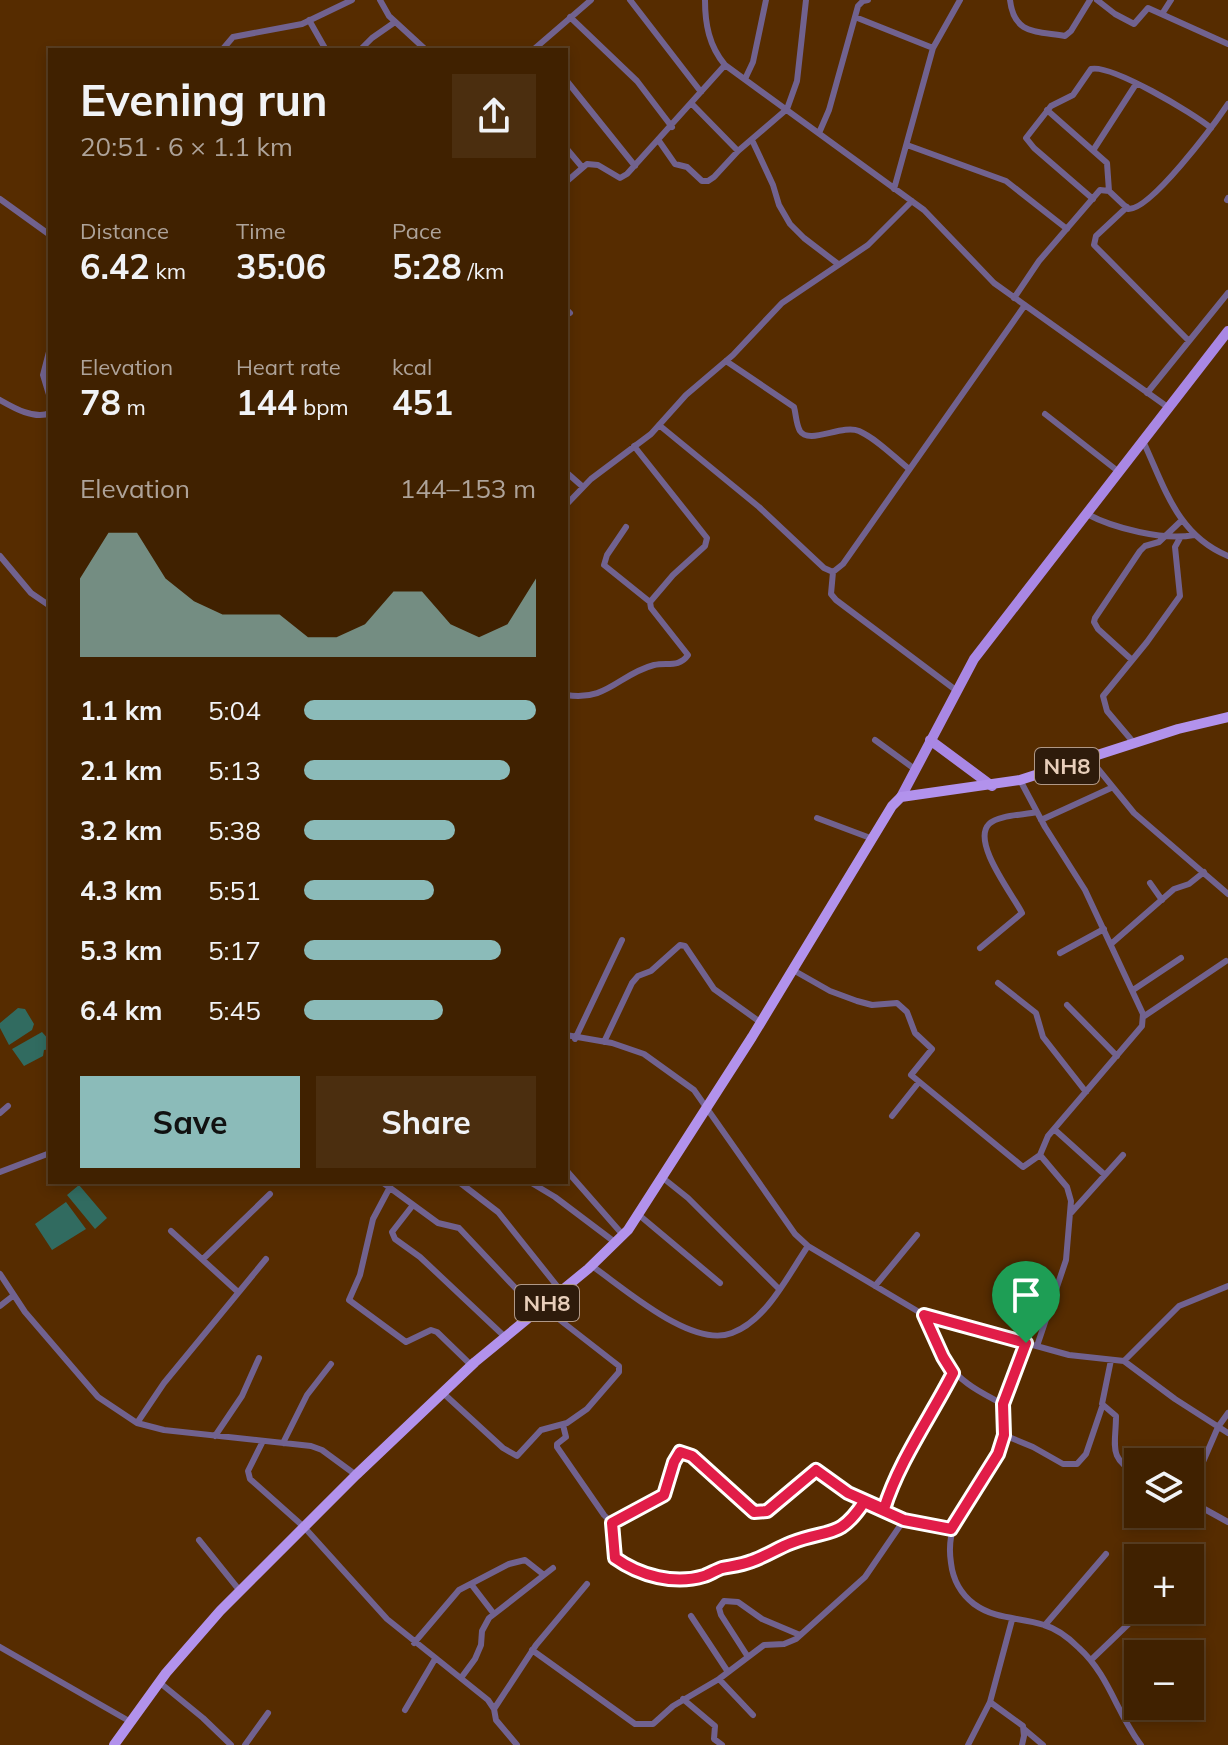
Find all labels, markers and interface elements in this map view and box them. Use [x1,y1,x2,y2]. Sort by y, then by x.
text: Evening run [80,72,327,127]
button: share [452,74,536,158]
text: 20:51 · 6 × 1.1 km [80,130,293,163]
text: Distance [80,217,169,245]
text: Time [236,217,286,245]
text: Pace [392,217,442,245]
text: 6.42 [80,245,150,288]
text: 35:06 [236,245,326,288]
text: 5:28 [392,245,462,288]
text: km [150,257,186,285]
text: /km [462,257,504,285]
text: Elevation [80,353,173,381]
text: Heart rate [236,353,341,381]
text: kcal [392,353,432,381]
text: 78 [80,381,121,424]
text: 144 [236,381,297,424]
text: 451 [392,381,453,424]
text: m [121,393,146,421]
text: bpm [297,393,349,421]
text: Elevation [80,472,190,505]
text: 144–153 m [400,472,536,505]
text: 1.1 km [80,694,163,727]
text: 5:04 [208,694,261,727]
road number: NH8 [1035,748,1099,784]
text: 2.1 km [80,754,163,787]
text: 5:13 [208,754,261,787]
text: 3.2 km [80,814,163,847]
text: 5:38 [208,814,261,847]
text: 4.3 km [80,874,163,907]
text: 5:51 [208,874,261,907]
text: 5.3 km [80,934,163,967]
text: 5:17 [208,934,261,967]
text: 6.4 km [80,994,163,1027]
text: 5:45 [208,994,261,1027]
button: Save [80,1076,300,1168]
button: Share [316,1076,536,1168]
pin [992,1261,1060,1343]
icon: arrive [1004,1273,1048,1317]
road number: NH8 [515,1285,579,1321]
map controls [1124,1448,1204,1720]
button: layers [1124,1448,1204,1528]
button: + [1124,1544,1204,1624]
button: − [1124,1640,1204,1720]

